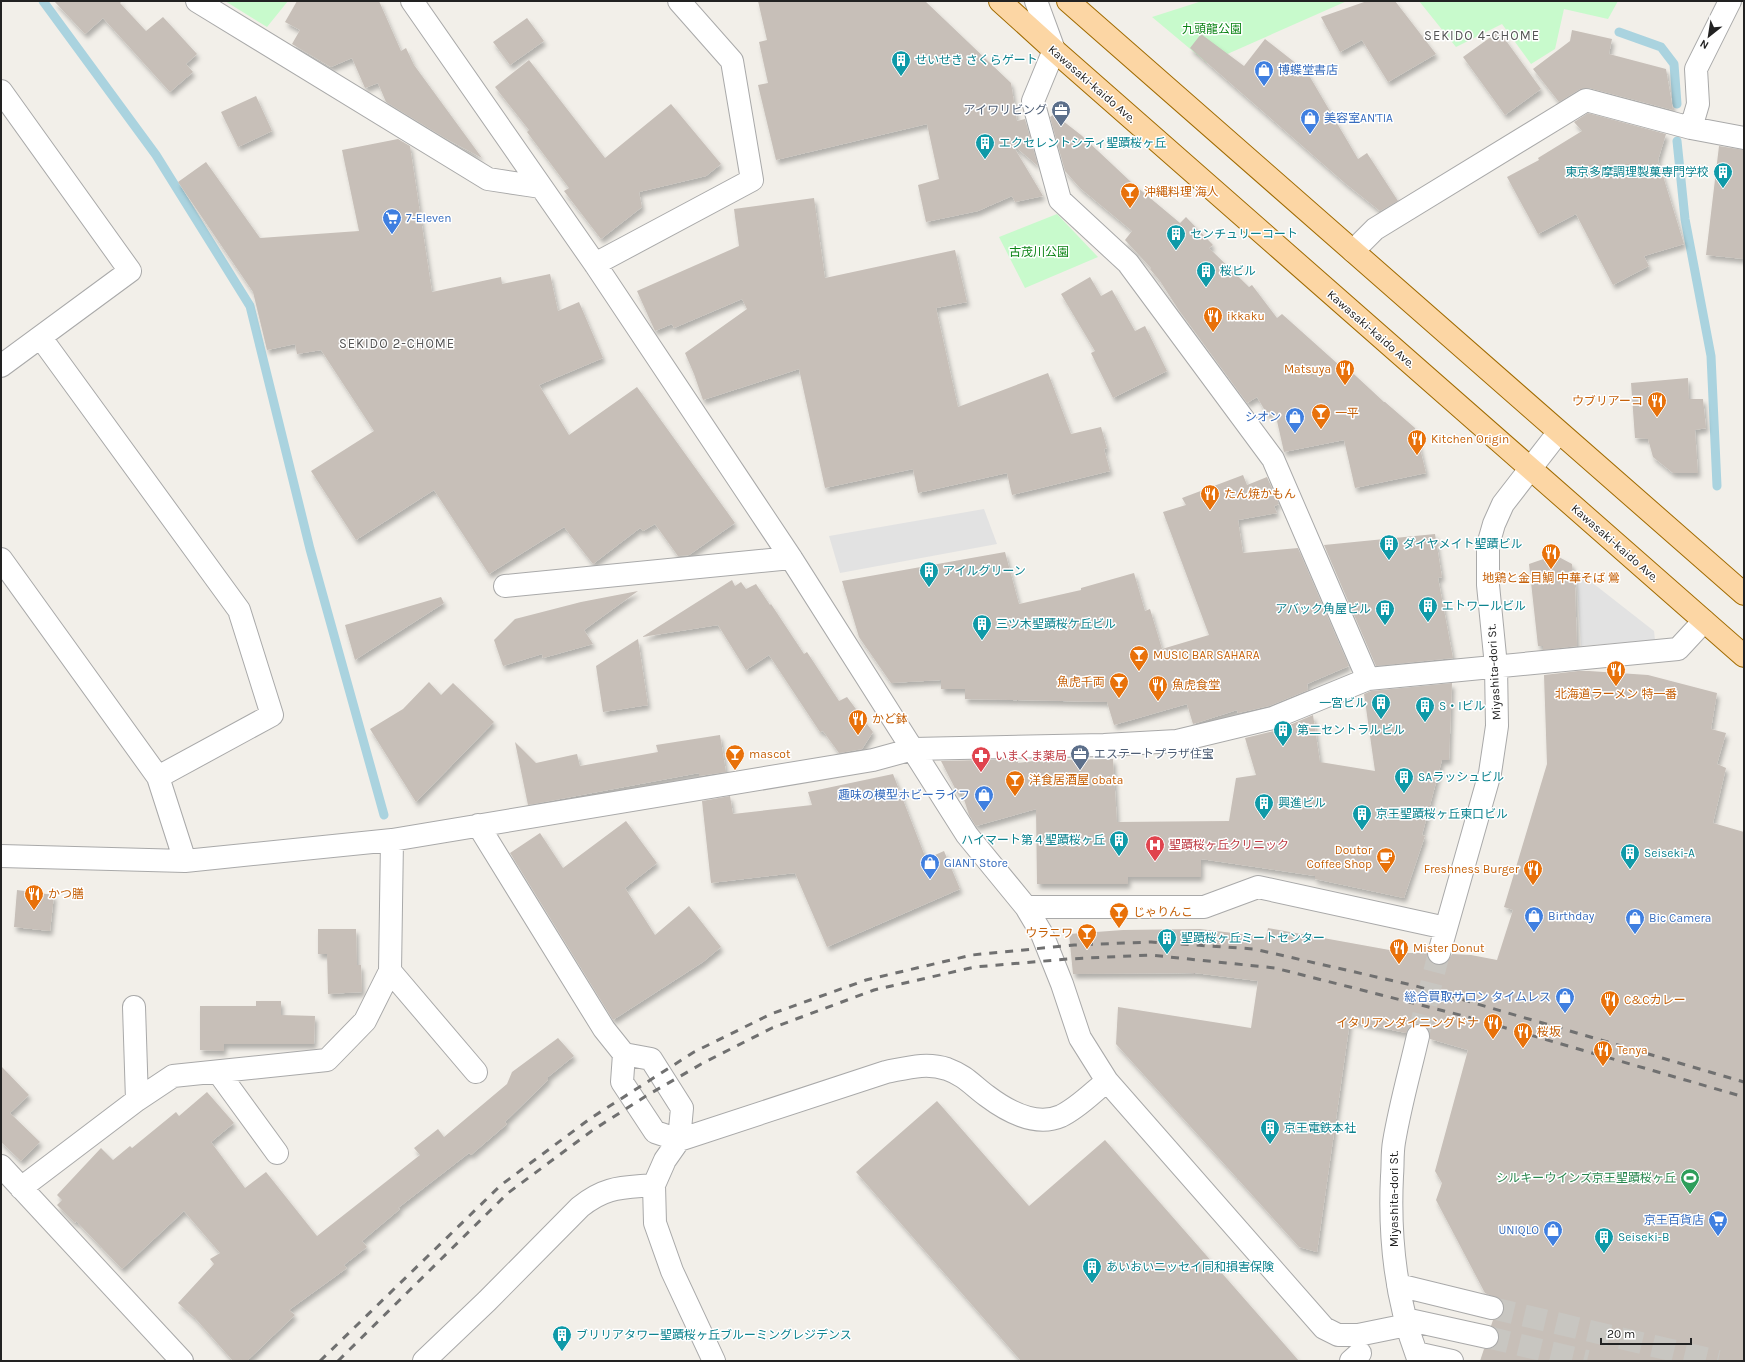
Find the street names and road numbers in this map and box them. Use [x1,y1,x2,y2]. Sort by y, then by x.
street label: Kawasaki-kaido Ave. [1045,42,1139,126]
street label: Kawasaki-kaido Ave. [1324,287,1418,371]
street label: Kawasaki-kaido Ave. [1568,501,1662,585]
street label: Miyashita-dori St. [1484,623,1504,721]
street label: Miyashita-dori St. [1387,1151,1401,1247]

